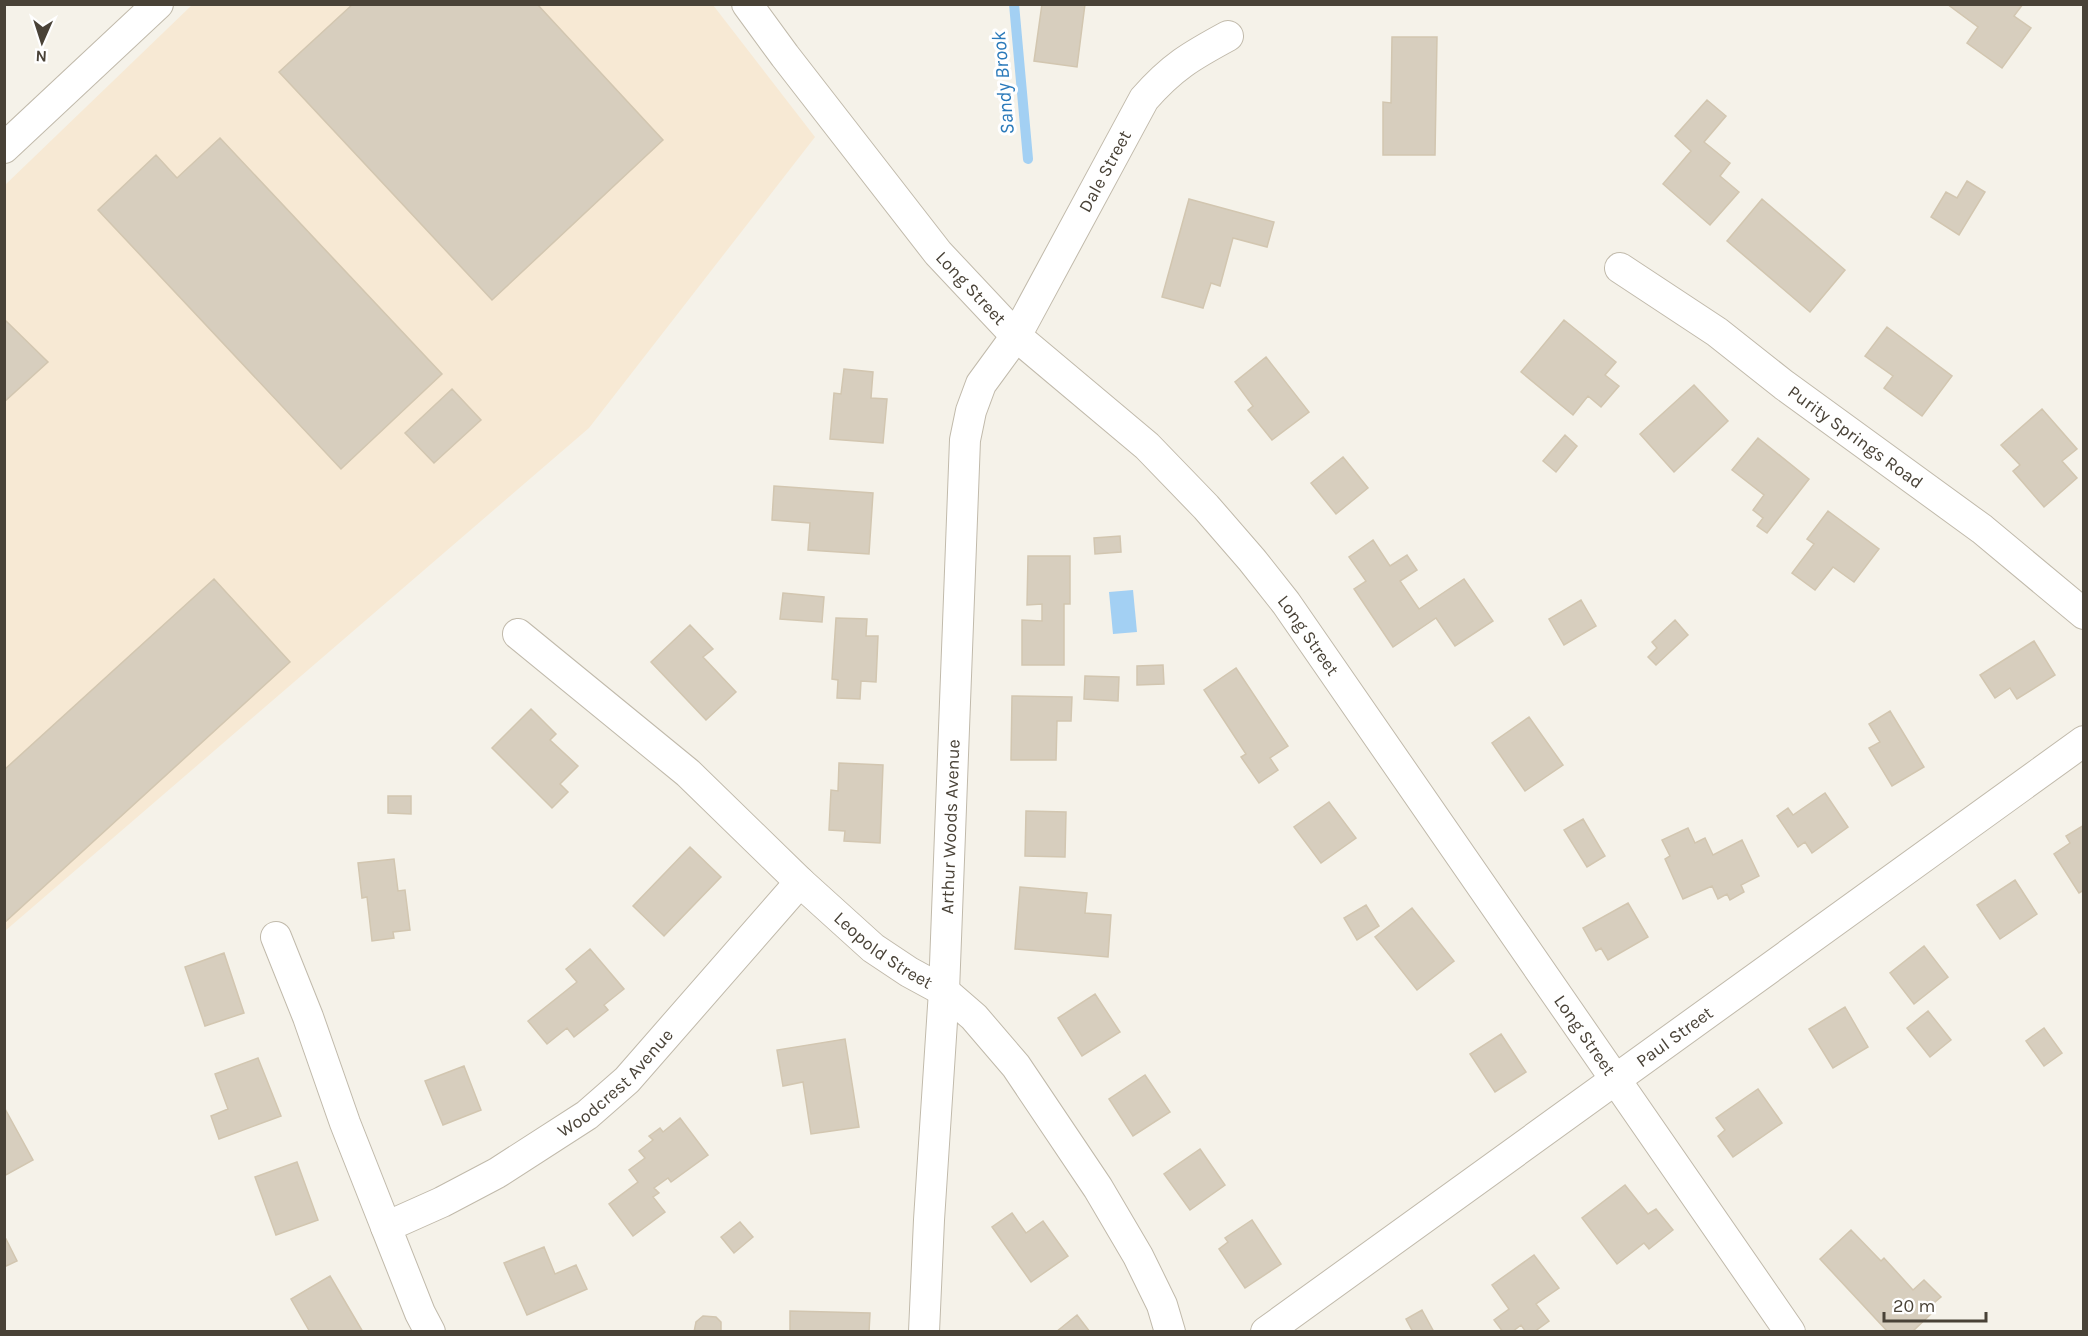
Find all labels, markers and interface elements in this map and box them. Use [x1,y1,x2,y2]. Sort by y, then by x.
north arrow [12,12,72,72]
water label: Sandy Brook [987,30,1019,136]
text: N [35,47,47,66]
street label: Dale Street [1074,126,1136,216]
street label: Long Street [931,247,1011,330]
street label: Purity Springs Road [1784,380,1927,493]
street label: Long Street [1273,591,1344,680]
street label: Arthur Woods Avenue [936,739,965,915]
street label: Leopold Street [829,907,937,994]
street label: Long Street [1549,991,1620,1080]
street label: Paul Street [1632,1002,1717,1072]
street label: Woodcrest Avenue [553,1024,678,1142]
scale bar [1884,1285,1986,1323]
text: 20 m [1893,1295,1935,1317]

